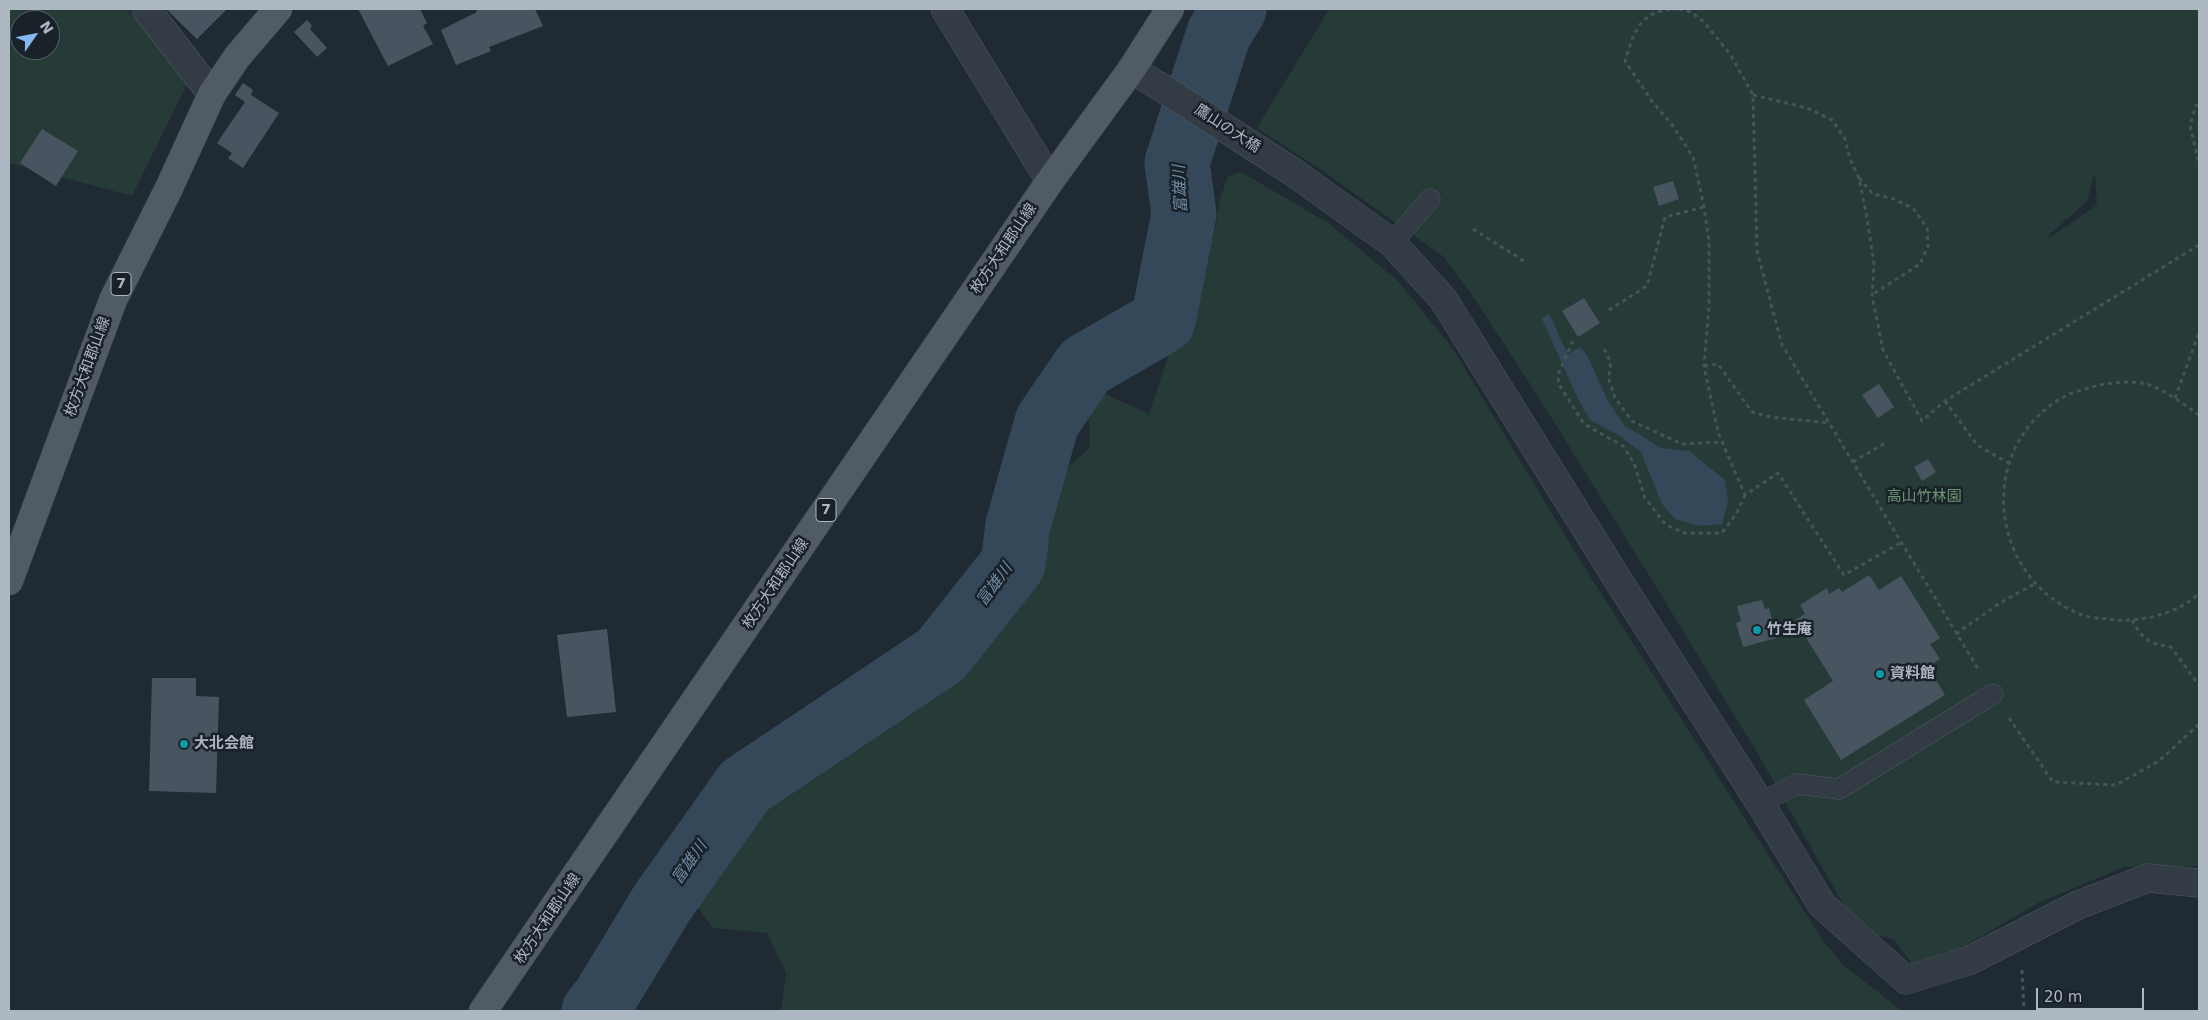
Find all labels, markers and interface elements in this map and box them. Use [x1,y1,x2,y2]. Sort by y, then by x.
north arrow [10,10,60,60]
text: N [37,18,57,37]
street label: 鷹山の大橋 [1191,101,1263,157]
water label: 富雄川 [1170,165,1192,213]
street label: 枚方大和郡山線 [967,200,1041,298]
road number: 7 [111,272,131,296]
street label: 枚方大和郡山線 [62,315,114,419]
park label: 高山竹林園 [1887,488,1961,506]
road number: 7 [816,498,836,522]
street label: 枚方大和郡山線 [739,535,813,633]
water label: 富雄川 [973,560,1017,610]
place label: 竹生庵 [1767,621,1812,639]
marker: 竹生庵 [1751,624,1763,636]
place label: 資料館 [1890,665,1935,683]
marker: 資料館 [1874,668,1886,680]
place label: 大北会館 [194,735,254,753]
marker: 大北会館 [178,738,190,750]
water label: 富雄川 [668,838,712,888]
street label: 枚方大和郡山線 [511,870,585,968]
scale bar [2038,978,2146,1010]
text: 20 m [2044,988,2082,1006]

